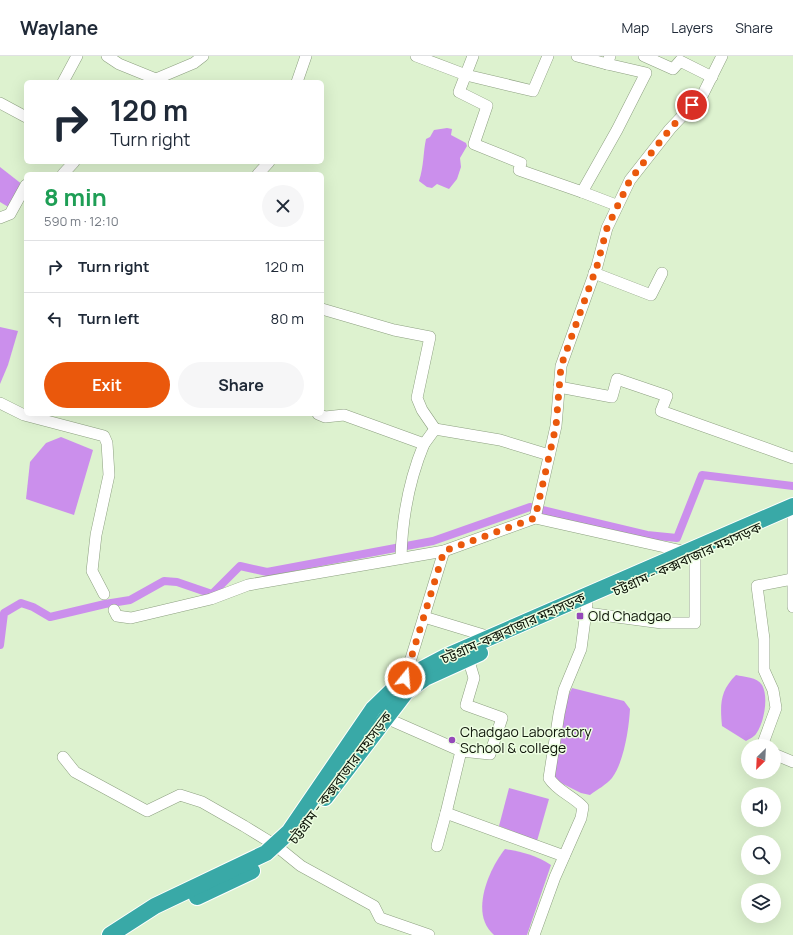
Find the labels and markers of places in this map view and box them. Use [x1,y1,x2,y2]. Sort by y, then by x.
pin [675,88,709,122]
place label: Old Chadgao [588,606,671,625]
marker: Old Chadgao [575,611,585,621]
place label: Chadgao Laboratory School & college [460,722,592,757]
marker: Chadgao Laboratory School & college [447,735,457,745]

